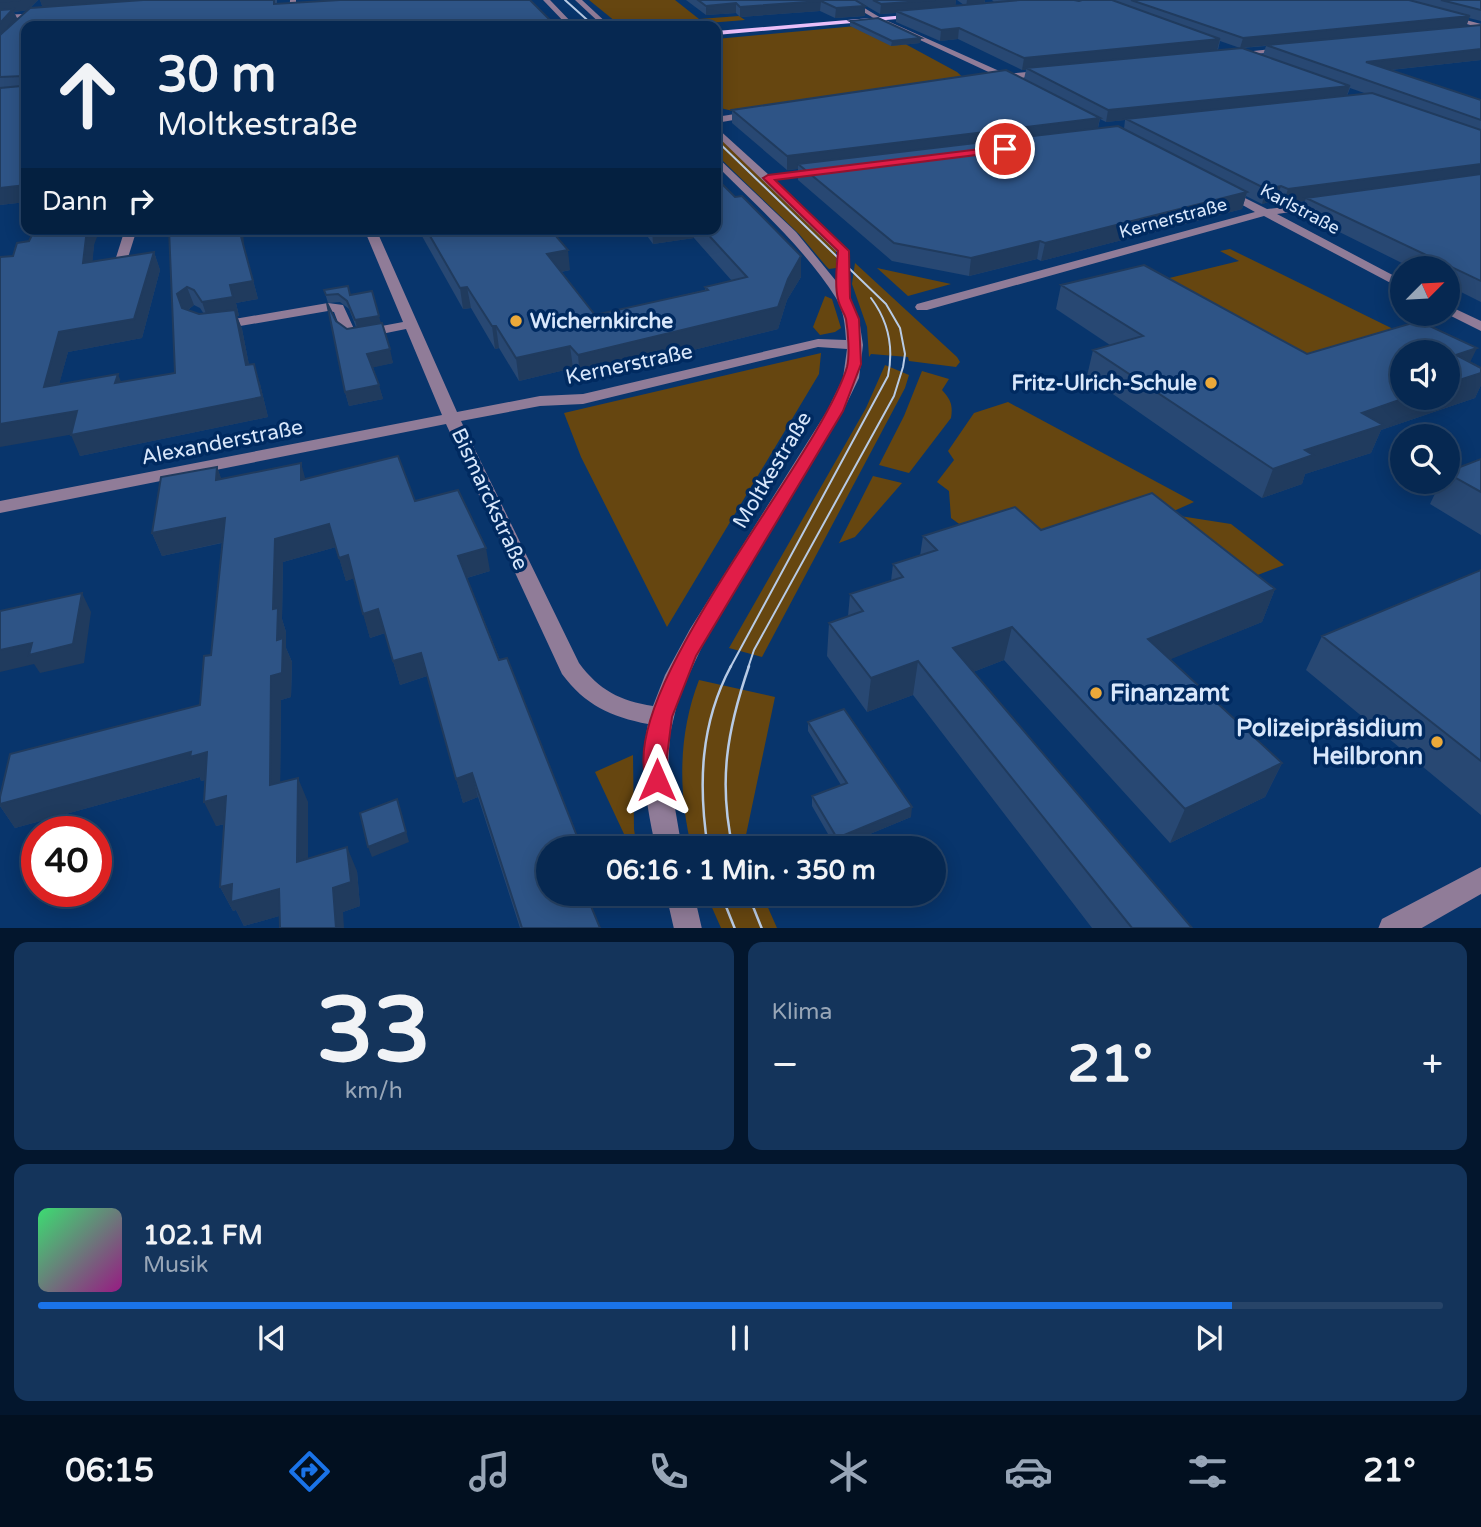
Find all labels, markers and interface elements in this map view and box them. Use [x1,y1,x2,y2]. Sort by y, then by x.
text: 30 m [157,46,276,105]
icon: ahead [42,49,133,140]
text: Moltkestraße [157,106,358,144]
pin [975,119,1035,179]
icon: arrive [986,130,1024,168]
street label: Karlstraße [1256,179,1344,239]
icon: right [122,182,160,220]
text: Dann [42,186,108,217]
street label: Kernerstraße [1117,193,1229,243]
north arrow [1390,256,1460,326]
map controls [1390,256,1460,494]
place label: Wichernkirche [530,309,673,334]
marker: Wichernkirche [508,313,524,329]
street label: Kernerstraße [563,339,695,390]
button: sound [1390,340,1460,410]
place label: Fritz-Ulrich-Schule [1011,371,1197,396]
marker: Fritz-Ulrich-Schule [1203,375,1219,391]
street label: Moltkestraße [728,407,817,533]
street label: Alexanderstraße [139,415,305,470]
street label: Bismarckstraße [446,424,533,574]
button: search [1390,424,1460,494]
place label: Finanzamt [1110,679,1230,708]
marker: Finanzamt [1088,685,1104,701]
place label: Polizeipräsidium Heilbronn [1236,714,1423,771]
marker: Polizeipräsidium Heilbronn [1429,734,1445,750]
position arrow [620,743,694,817]
speed limit sign: 40 [21,816,112,907]
text: 06:16 · 1 Min. · 350 m [606,855,876,886]
text: 33 [317,976,431,1086]
text: Klima [772,998,832,1026]
text: 21° [1068,1033,1153,1096]
text: − [772,1042,799,1088]
text: + [1422,1042,1443,1088]
text: km/h [345,1077,403,1105]
text: 102.1 FM [143,1220,263,1251]
text: Musik [143,1251,208,1279]
icon: previous [253,1319,291,1357]
icon: pause [721,1319,759,1357]
icon: next [1190,1319,1228,1357]
icon: directions [285,1447,334,1496]
icon: music [465,1447,514,1496]
icon: phone [644,1447,693,1496]
icon: climate [824,1447,873,1496]
icon: car [1004,1447,1053,1496]
icon: filters [1183,1447,1232,1496]
text: 06:15 [65,1452,154,1490]
text: 21° [1363,1452,1416,1490]

